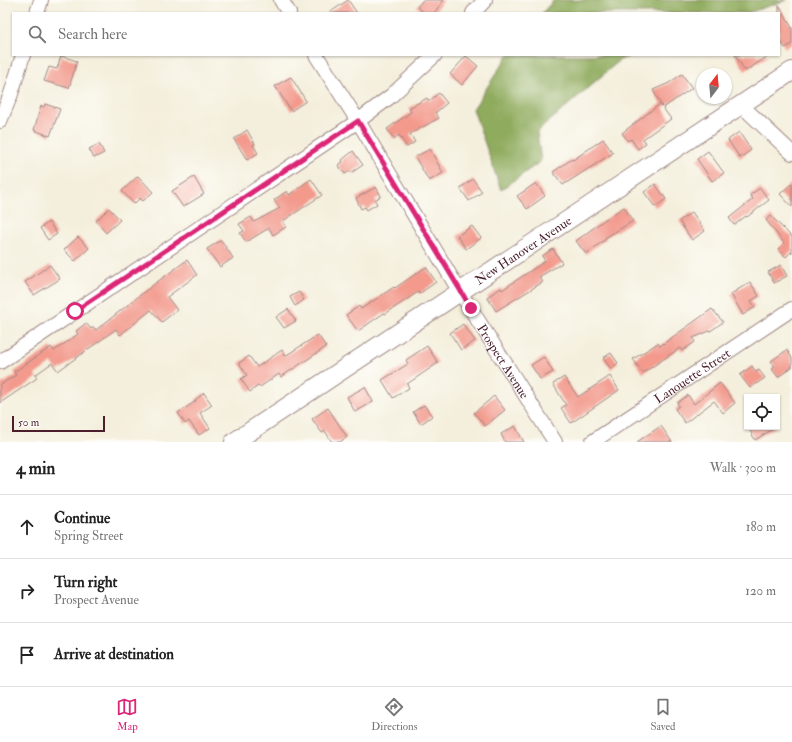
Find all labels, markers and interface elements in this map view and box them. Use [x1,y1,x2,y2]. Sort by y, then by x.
search box [12,12,780,56]
icon: search [26,23,48,45]
text: Search here [58,25,127,44]
north arrow [696,68,732,104]
street label: New Hanover Avenue [472,213,575,289]
route end [462,299,480,317]
route start [66,302,84,320]
street label: Prospect Avenue [473,321,533,402]
street label: Lanouette Street [651,345,733,407]
map controls [744,394,780,430]
button: locate [744,394,780,430]
scale bar [12,414,105,433]
text: 50 m [18,416,39,429]
text: 4 min [16,458,55,479]
text: Walk · 300 m [710,460,776,476]
text: Continue [54,509,110,528]
icon: ahead [16,516,38,538]
text: 180 m [746,519,776,535]
text: Spring Street [54,528,123,544]
text: Turn right [54,573,117,592]
icon: right [16,580,38,602]
text: 120 m [745,583,776,599]
text: Prospect Avenue [54,592,139,608]
icon: arrive [16,644,38,666]
text: Arrive at destination [54,645,174,664]
tab: Map [116,696,138,733]
tab: Directions [371,696,418,733]
tab: Saved [650,696,676,733]

